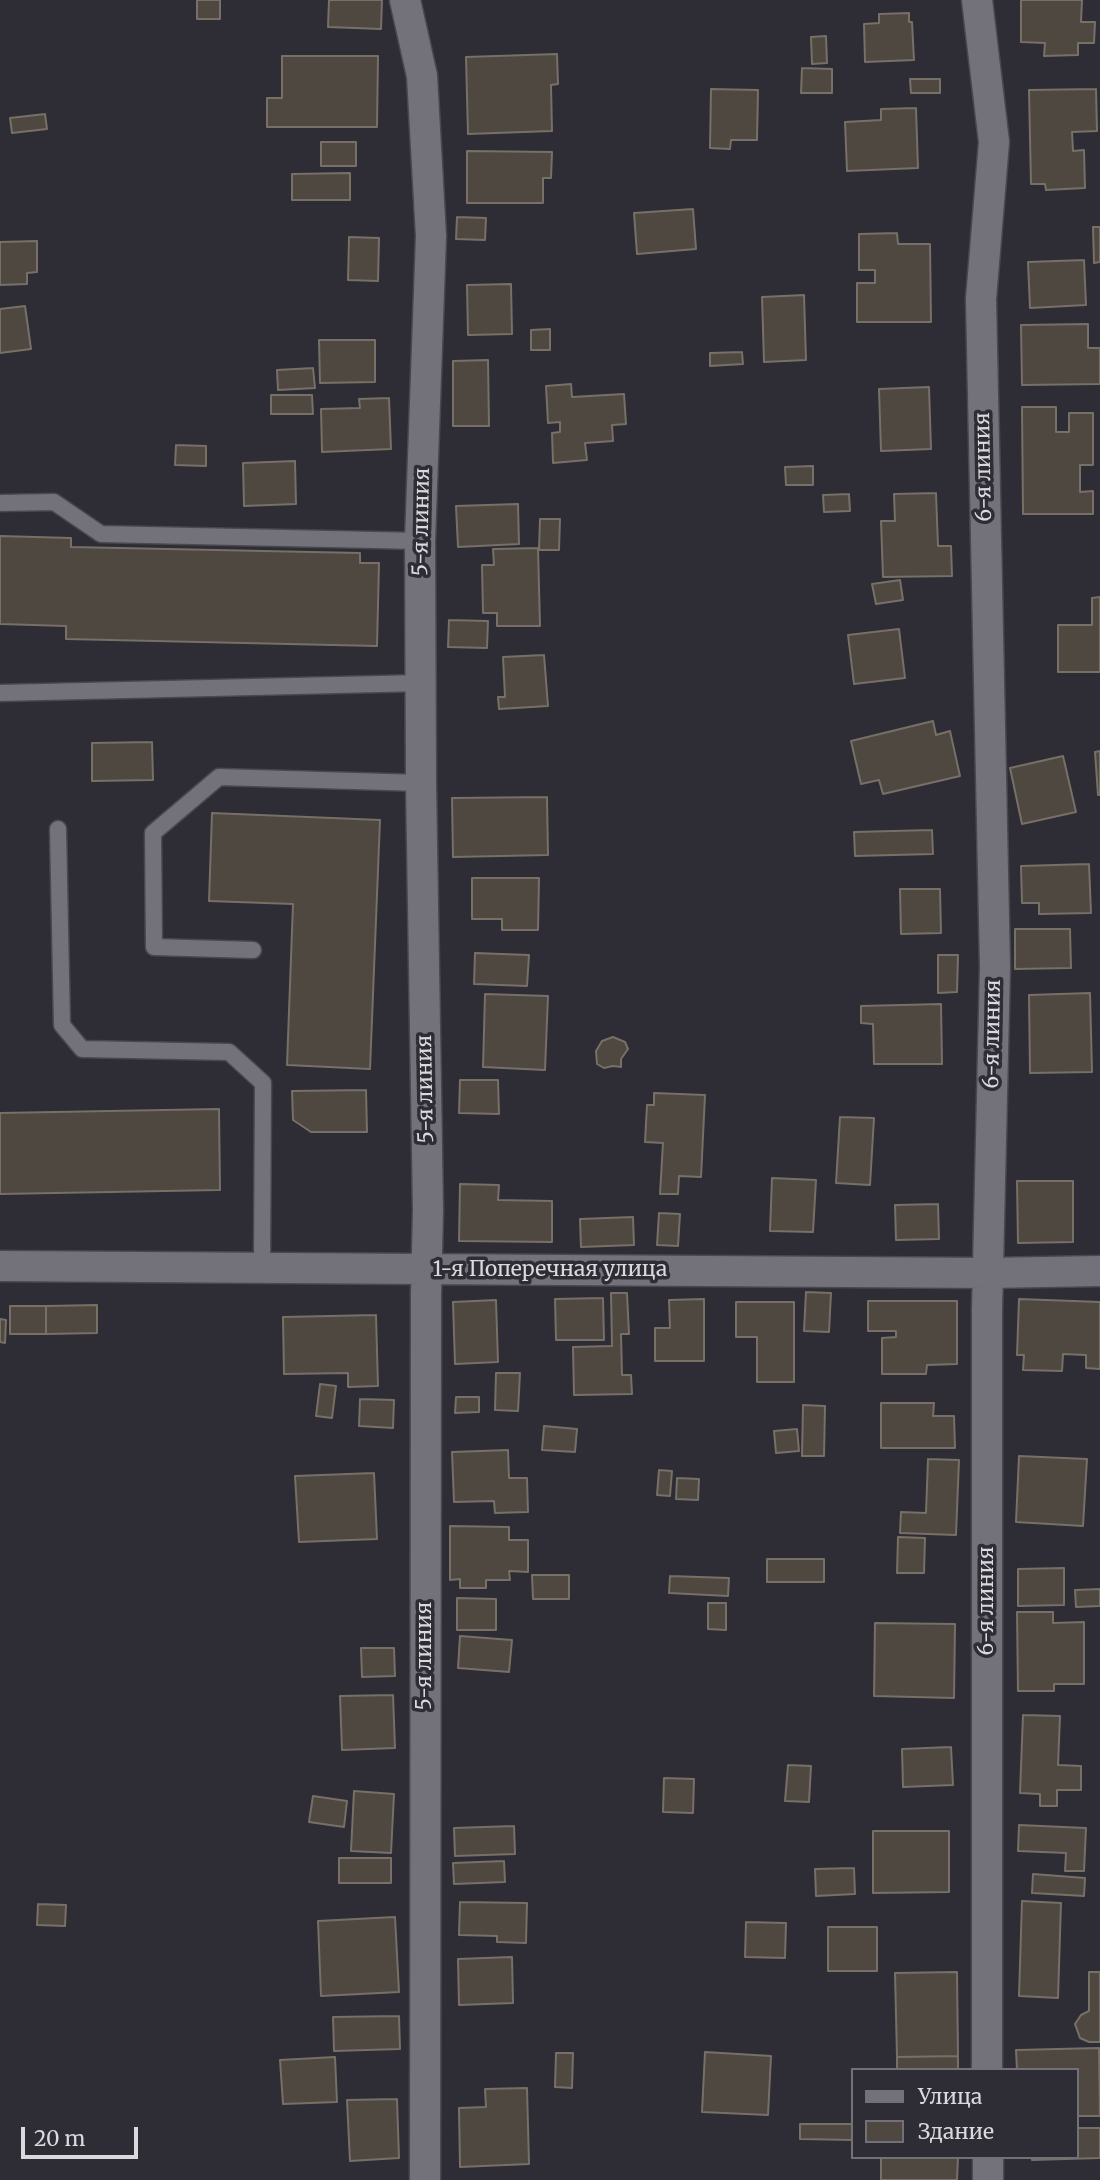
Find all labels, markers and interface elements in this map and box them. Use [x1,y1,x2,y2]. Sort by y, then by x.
street label: 6-я линия [970,412,998,522]
street label: 5-я линия [408,468,436,576]
street label: 6-я линия [979,979,1007,1089]
street label: 5-я линия [412,1035,440,1143]
street label: 1-я Поперечная улица [433,1257,667,1283]
street label: 6-я линия [974,1546,1000,1656]
street label: 5-я линия [412,1602,438,1710]
legend [852,2068,1079,2159]
text: Улица [918,2083,982,2110]
scale bar [24,2114,142,2158]
text: Здание [918,2118,994,2145]
text: 20 m [34,2125,85,2152]

